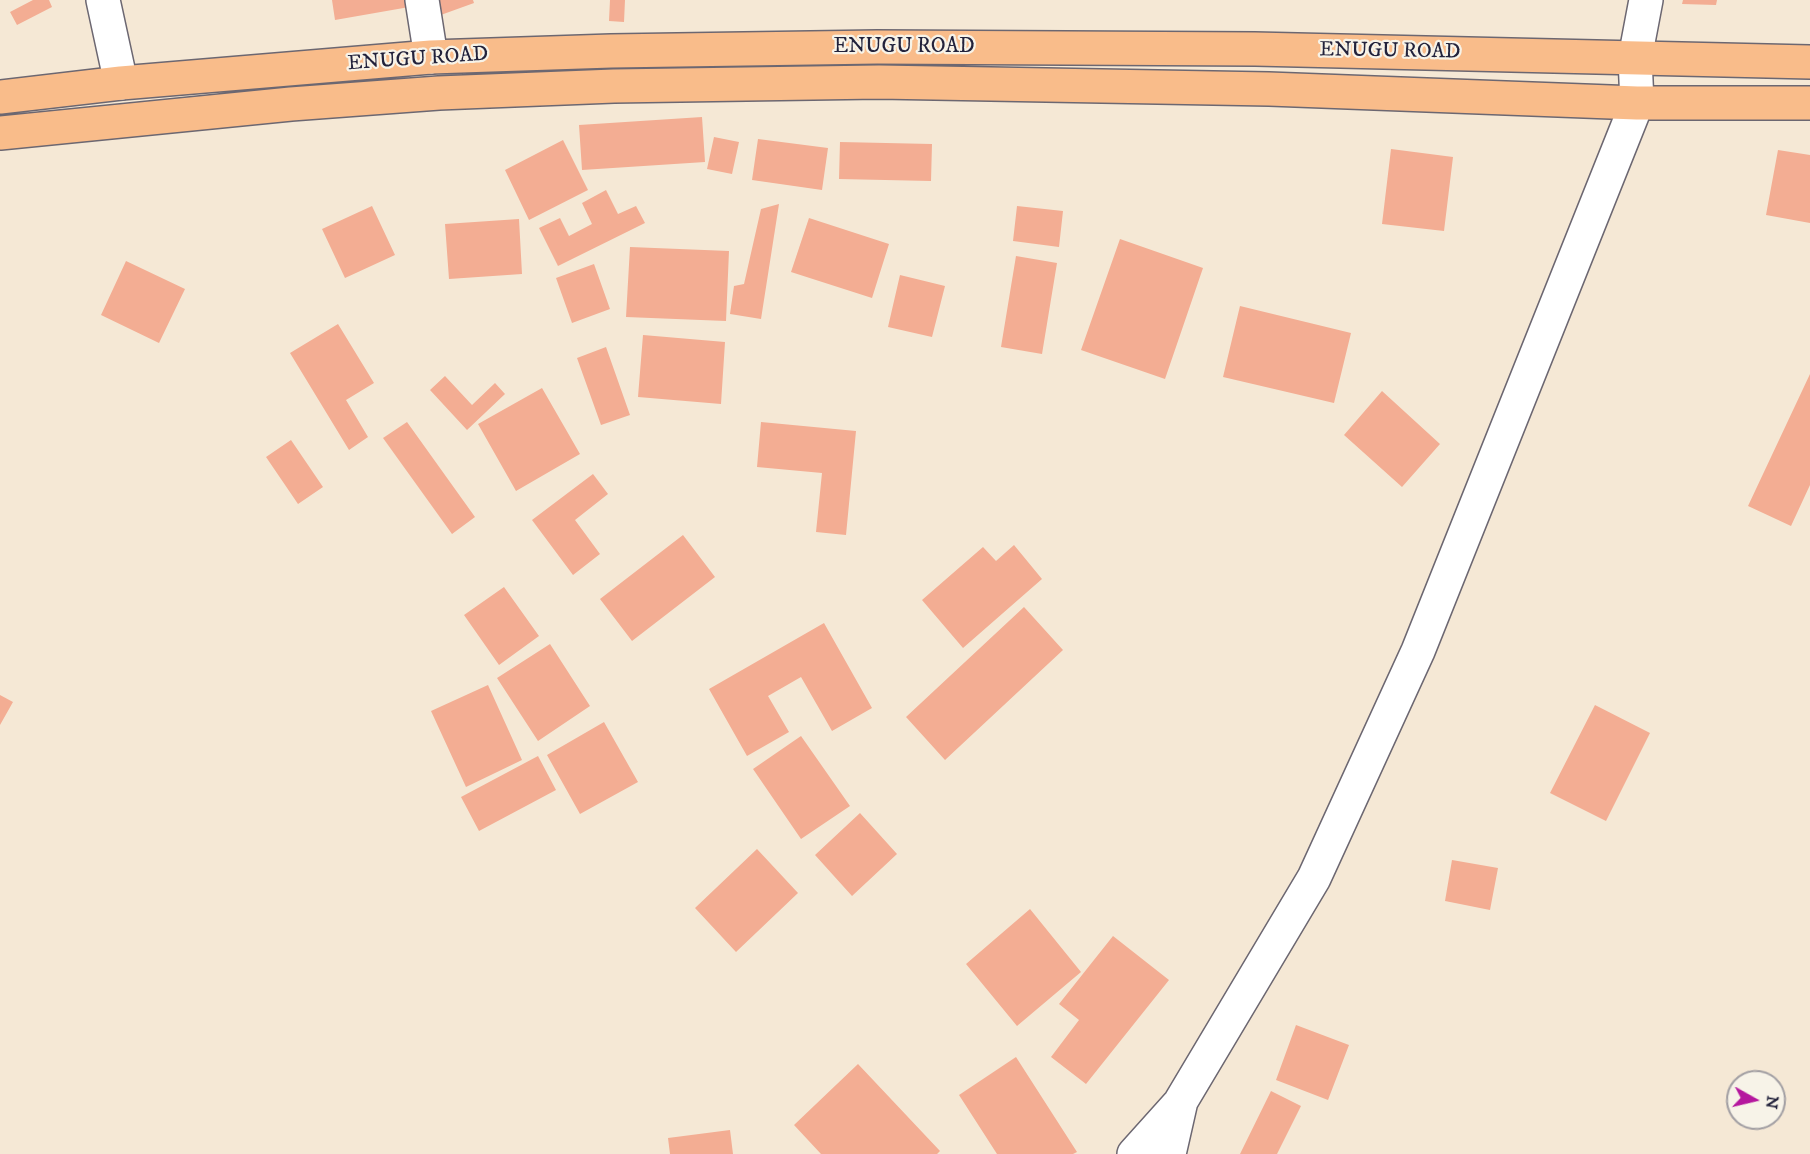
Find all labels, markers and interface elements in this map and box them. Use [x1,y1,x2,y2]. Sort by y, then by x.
street label: ENUGU ROAD [833,35,975,61]
street label: ENUGU ROAD [1319,38,1461,66]
street label: ENUGU ROAD [347,43,489,77]
north arrow [1726,1070,1786,1130]
text: N [1761,1094,1783,1110]

